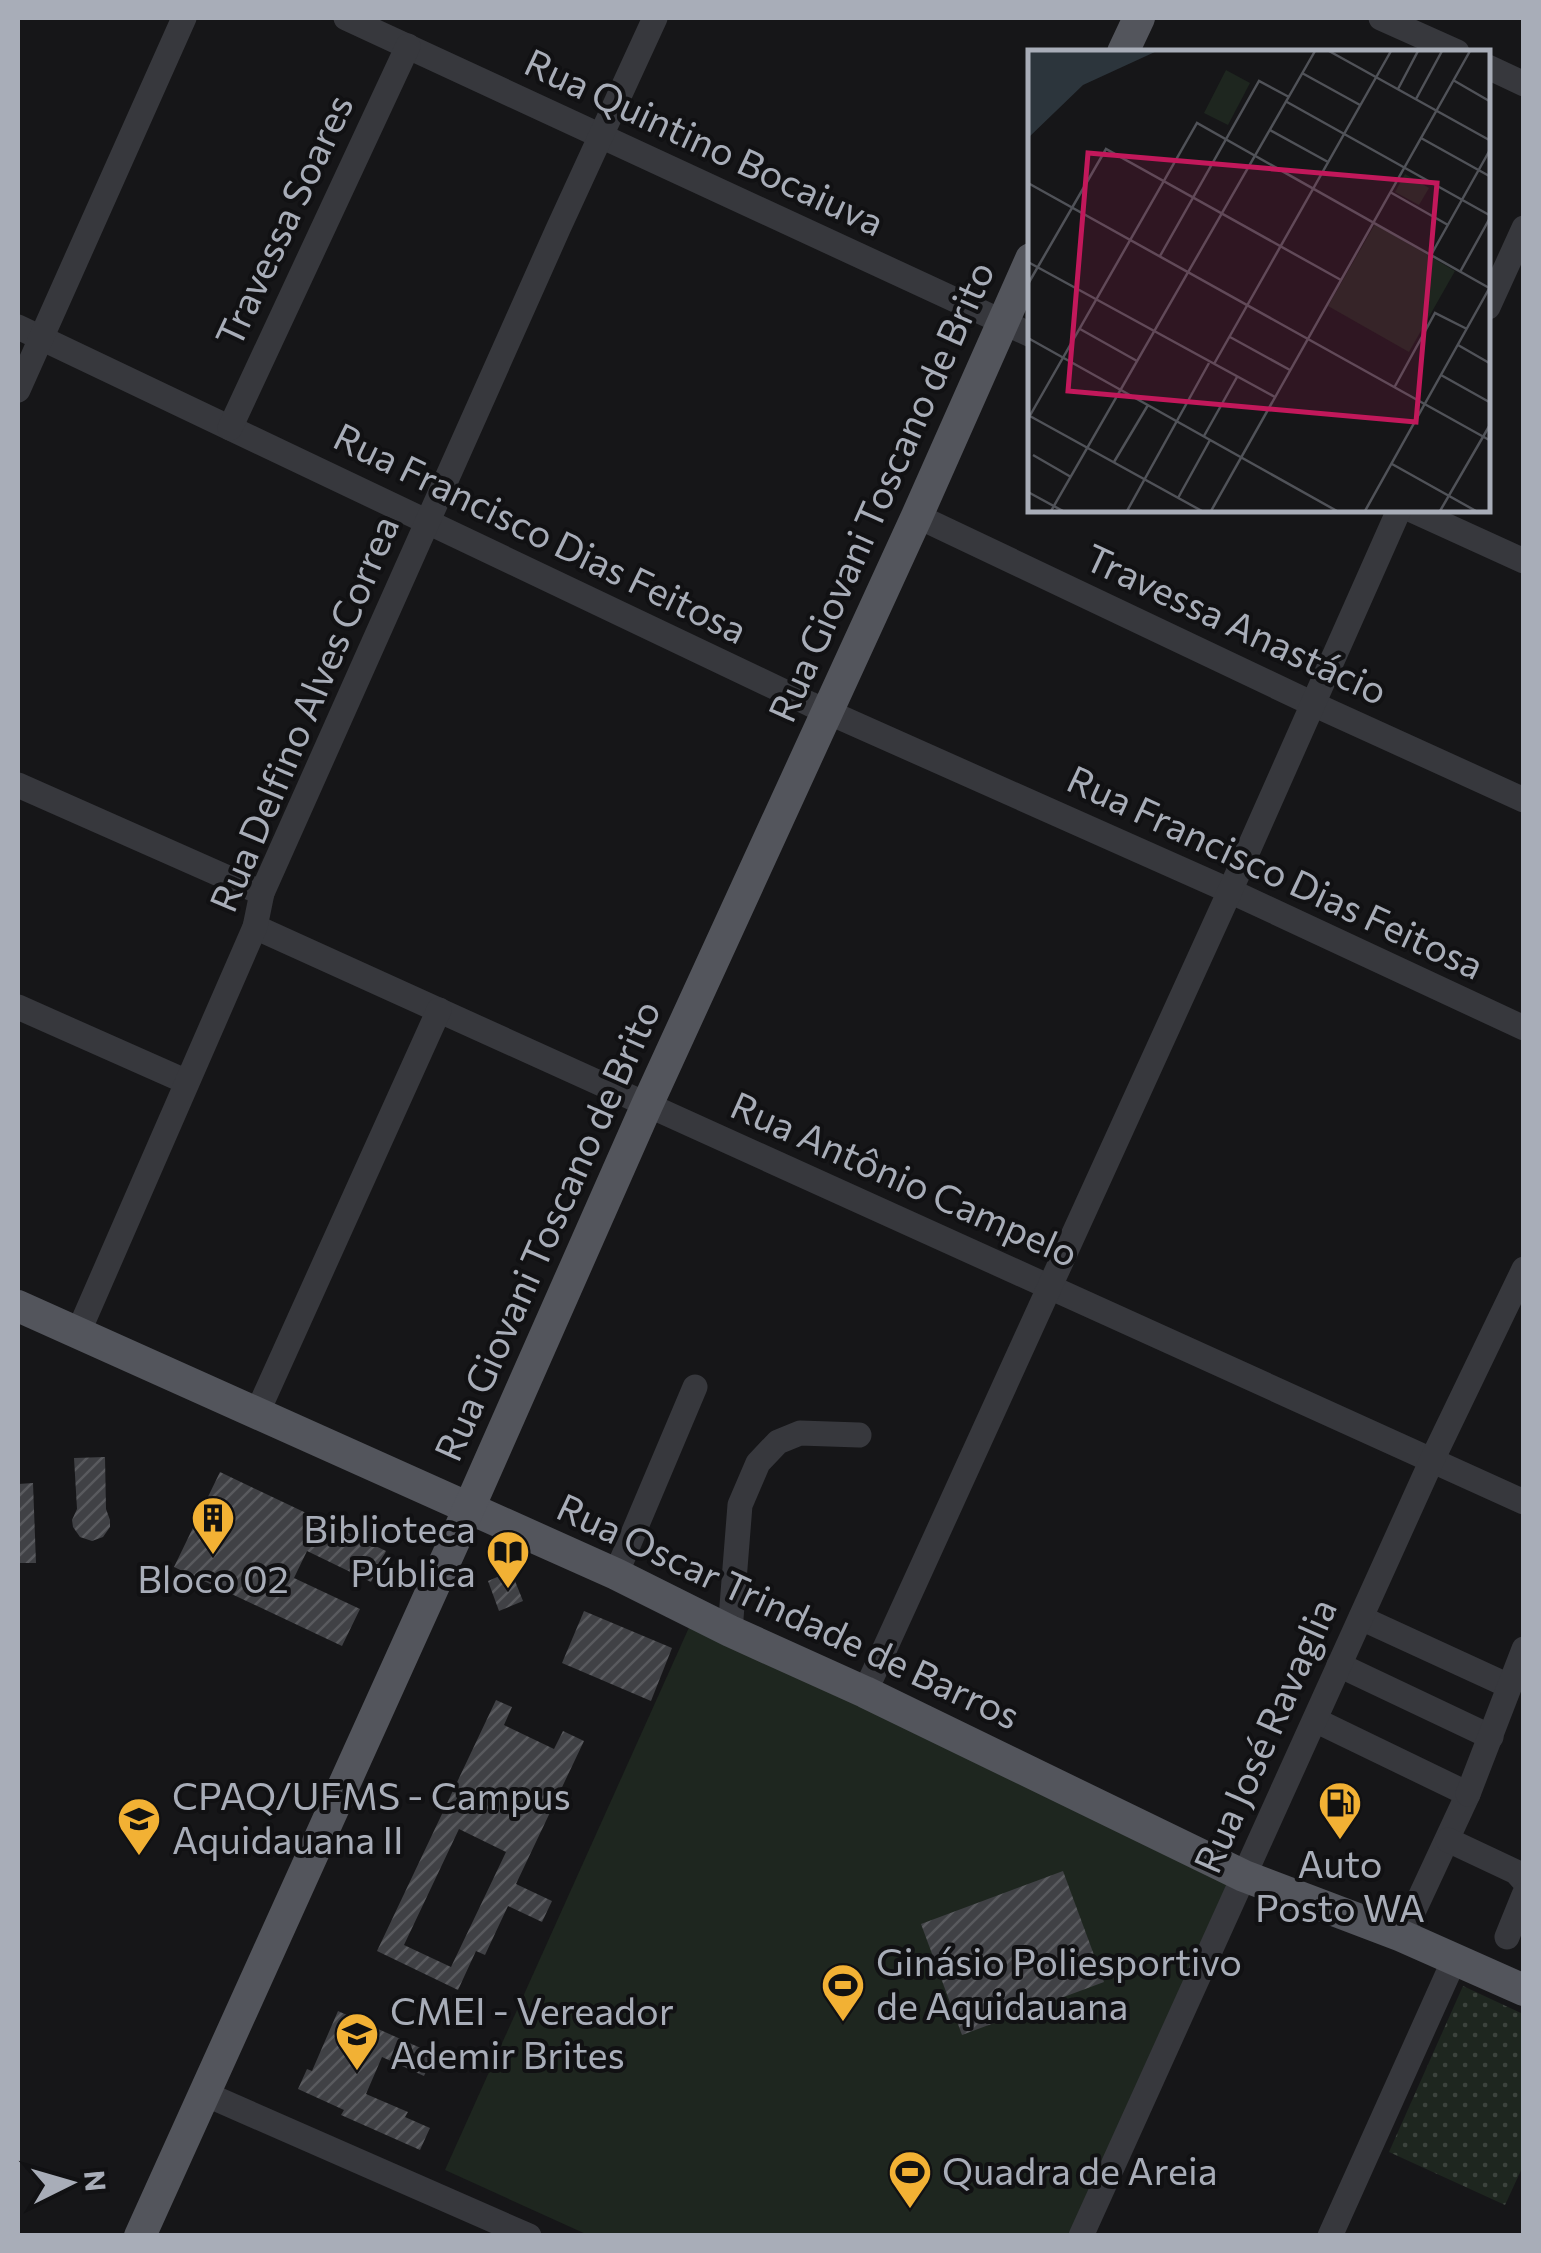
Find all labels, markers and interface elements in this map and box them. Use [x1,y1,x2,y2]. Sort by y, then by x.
street label: Rua Quintino Bocaiuva [518,37,892,245]
inset map [1028,50,1491,512]
street label: Travessa Soares [204,86,362,353]
street label: Rua Giovani Toscano de Brito [757,253,1003,729]
street label: Rua Francisco Dias Feitosa [327,411,755,652]
street label: Rua Delfino Alves Correa [198,508,407,918]
street label: Travessa Anastácio [1079,532,1395,713]
street label: Rua Francisco Dias Feitosa [1061,754,1492,988]
street label: Rua Giovani Toscano de Brito [423,992,669,1468]
street label: Rua Antônio Campelo [724,1080,1086,1275]
street label: Rua Oscar Trindade de Barros [550,1482,1028,1738]
building icon: Bloco 02 [190,1495,236,1556]
place label: Biblioteca Pública [303,1504,476,1595]
library icon: Biblioteca Pública [485,1529,531,1590]
place label: Bloco 02 [137,1554,289,1601]
street label: Rua José Ravaglia [1182,1591,1345,1879]
place label: CPAQ/UFMS - Campus Aquidauana II [172,1771,571,1862]
fuel station icon: Auto Posto WA [1317,1780,1363,1841]
school or university icon: CPAQ/UFMS - Campus Aquidauana II [116,1796,162,1857]
place label: Auto Posto WA [1255,1839,1425,1930]
place label: Ginásio Poliesportivo de Aquidauana [876,1937,1242,2028]
sports icon: Ginásio Poliesportivo de Aquidauana [820,1962,866,2023]
place label: CMEI - Vereador Ademir Brites [390,1986,674,2077]
school or university icon: CMEI - Vereador Ademir Brites [334,2011,380,2072]
north arrow [20,2133,120,2233]
place label: Quadra de Areia [942,2146,1218,2193]
sports icon: Quadra de Areia [887,2149,933,2210]
text: N [78,2169,114,2193]

